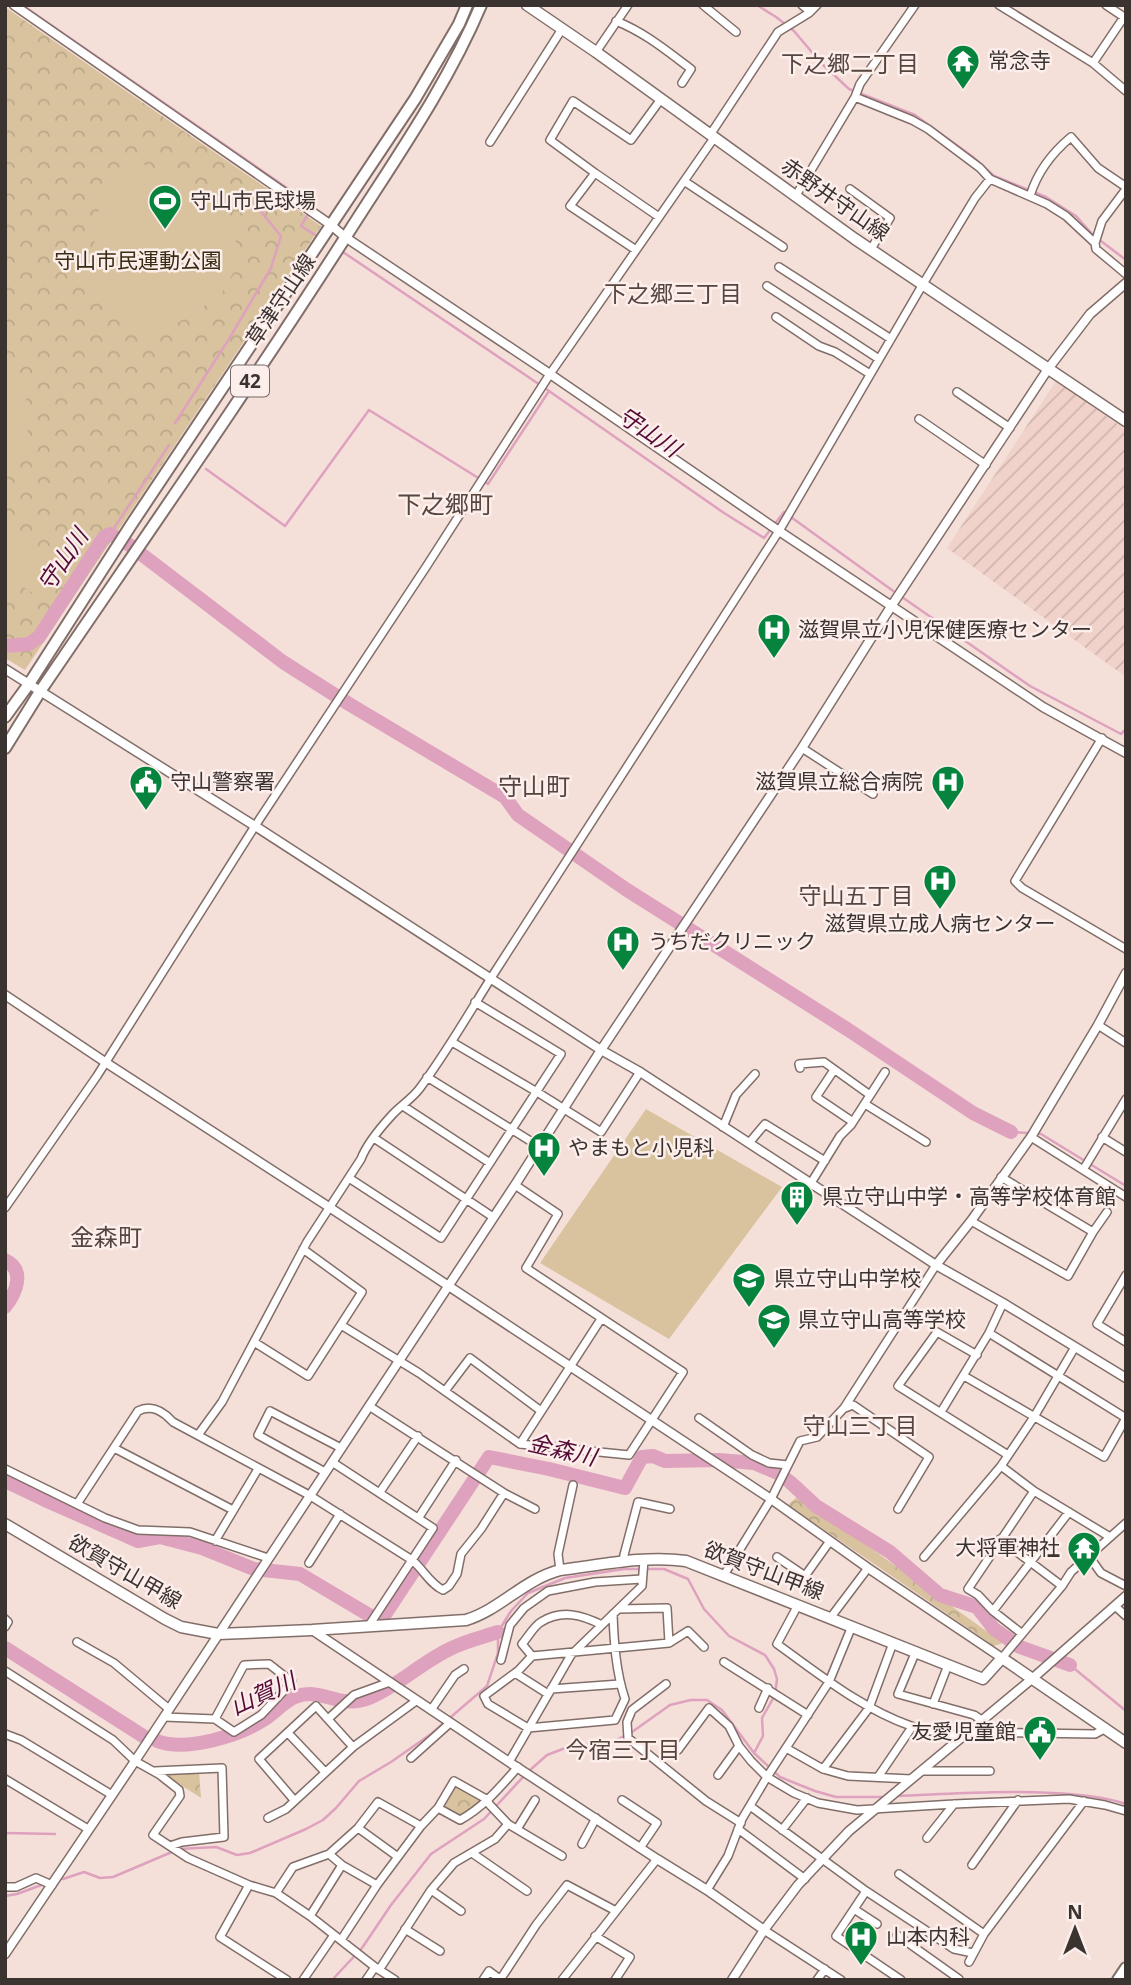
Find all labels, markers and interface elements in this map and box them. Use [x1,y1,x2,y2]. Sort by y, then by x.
temple icon: 常念寺 [944,42,982,91]
place label: 常念寺 [988,46,1051,74]
district label: 下之郷二丁目 [781,47,919,79]
street label: 赤野井守山線 [776,152,895,247]
sports icon: 守山市民球場 [146,182,184,231]
place label: 守山市民球場 [190,186,316,214]
park label: 守山市民運動公園 [54,246,222,274]
street label: 草津守山線 [239,248,321,351]
district label: 下之郷三丁目 [604,277,742,309]
road number: 42 [231,366,269,396]
water label: 守山川 [612,399,690,465]
district label: 下之郷町 [397,487,493,520]
water label: 守山川 [30,519,96,597]
hospital icon: 滋賀県立小児保健医療センター [755,611,793,660]
place label: 滋賀県立小児保健医療センター [798,615,1092,643]
public building icon: 守山警察署 [127,763,165,812]
hospital icon: 滋賀県立総合病院 [929,763,967,812]
place label: 守山警察署 [170,767,275,795]
place label: 滋賀県立総合病院 [755,767,923,795]
district label: 守山町 [498,769,570,802]
hospital icon: 滋賀県立成人病センター [921,862,959,911]
district label: 守山五丁目 [799,879,914,911]
place label: 滋賀県立成人病センター [825,909,1056,937]
hospital icon: うちだクリニック [604,923,642,972]
place label: うちだクリニック [648,927,816,955]
hospital icon: やまもと小児科 [525,1129,563,1178]
place label: やまもと小児科 [568,1133,715,1161]
building icon: 県立守山中学・高等学校体育館 [778,1178,816,1227]
place label: 県立守山中学・高等学校体育館 [822,1182,1116,1210]
district label: 金森町 [70,1220,142,1253]
school or university icon: 県立守山中学校 [730,1260,768,1309]
place label: 県立守山中学校 [774,1264,921,1292]
school or university icon: 県立守山高等学校 [755,1301,793,1350]
place label: 県立守山高等学校 [798,1305,966,1333]
district label: 守山三丁目 [803,1409,918,1441]
water label: 金森川 [525,1426,602,1473]
street label: 欲賀守山甲線 [64,1528,187,1615]
temple icon: 大将軍神社 [1065,1529,1103,1578]
place label: 大将軍神社 [955,1533,1060,1561]
street label: 欲賀守山甲線 [701,1534,828,1606]
water label: 山賀川 [225,1663,303,1722]
public building icon: 友愛児童館 [1021,1713,1059,1762]
place label: 友愛児童館 [911,1717,1016,1745]
district label: 今宿三丁目 [566,1733,681,1765]
north arrow [1040,1894,1110,1964]
text: N [1067,1899,1083,1925]
hospital icon: 山本内科 [842,1918,880,1967]
place label: 山本内科 [886,1922,970,1950]

